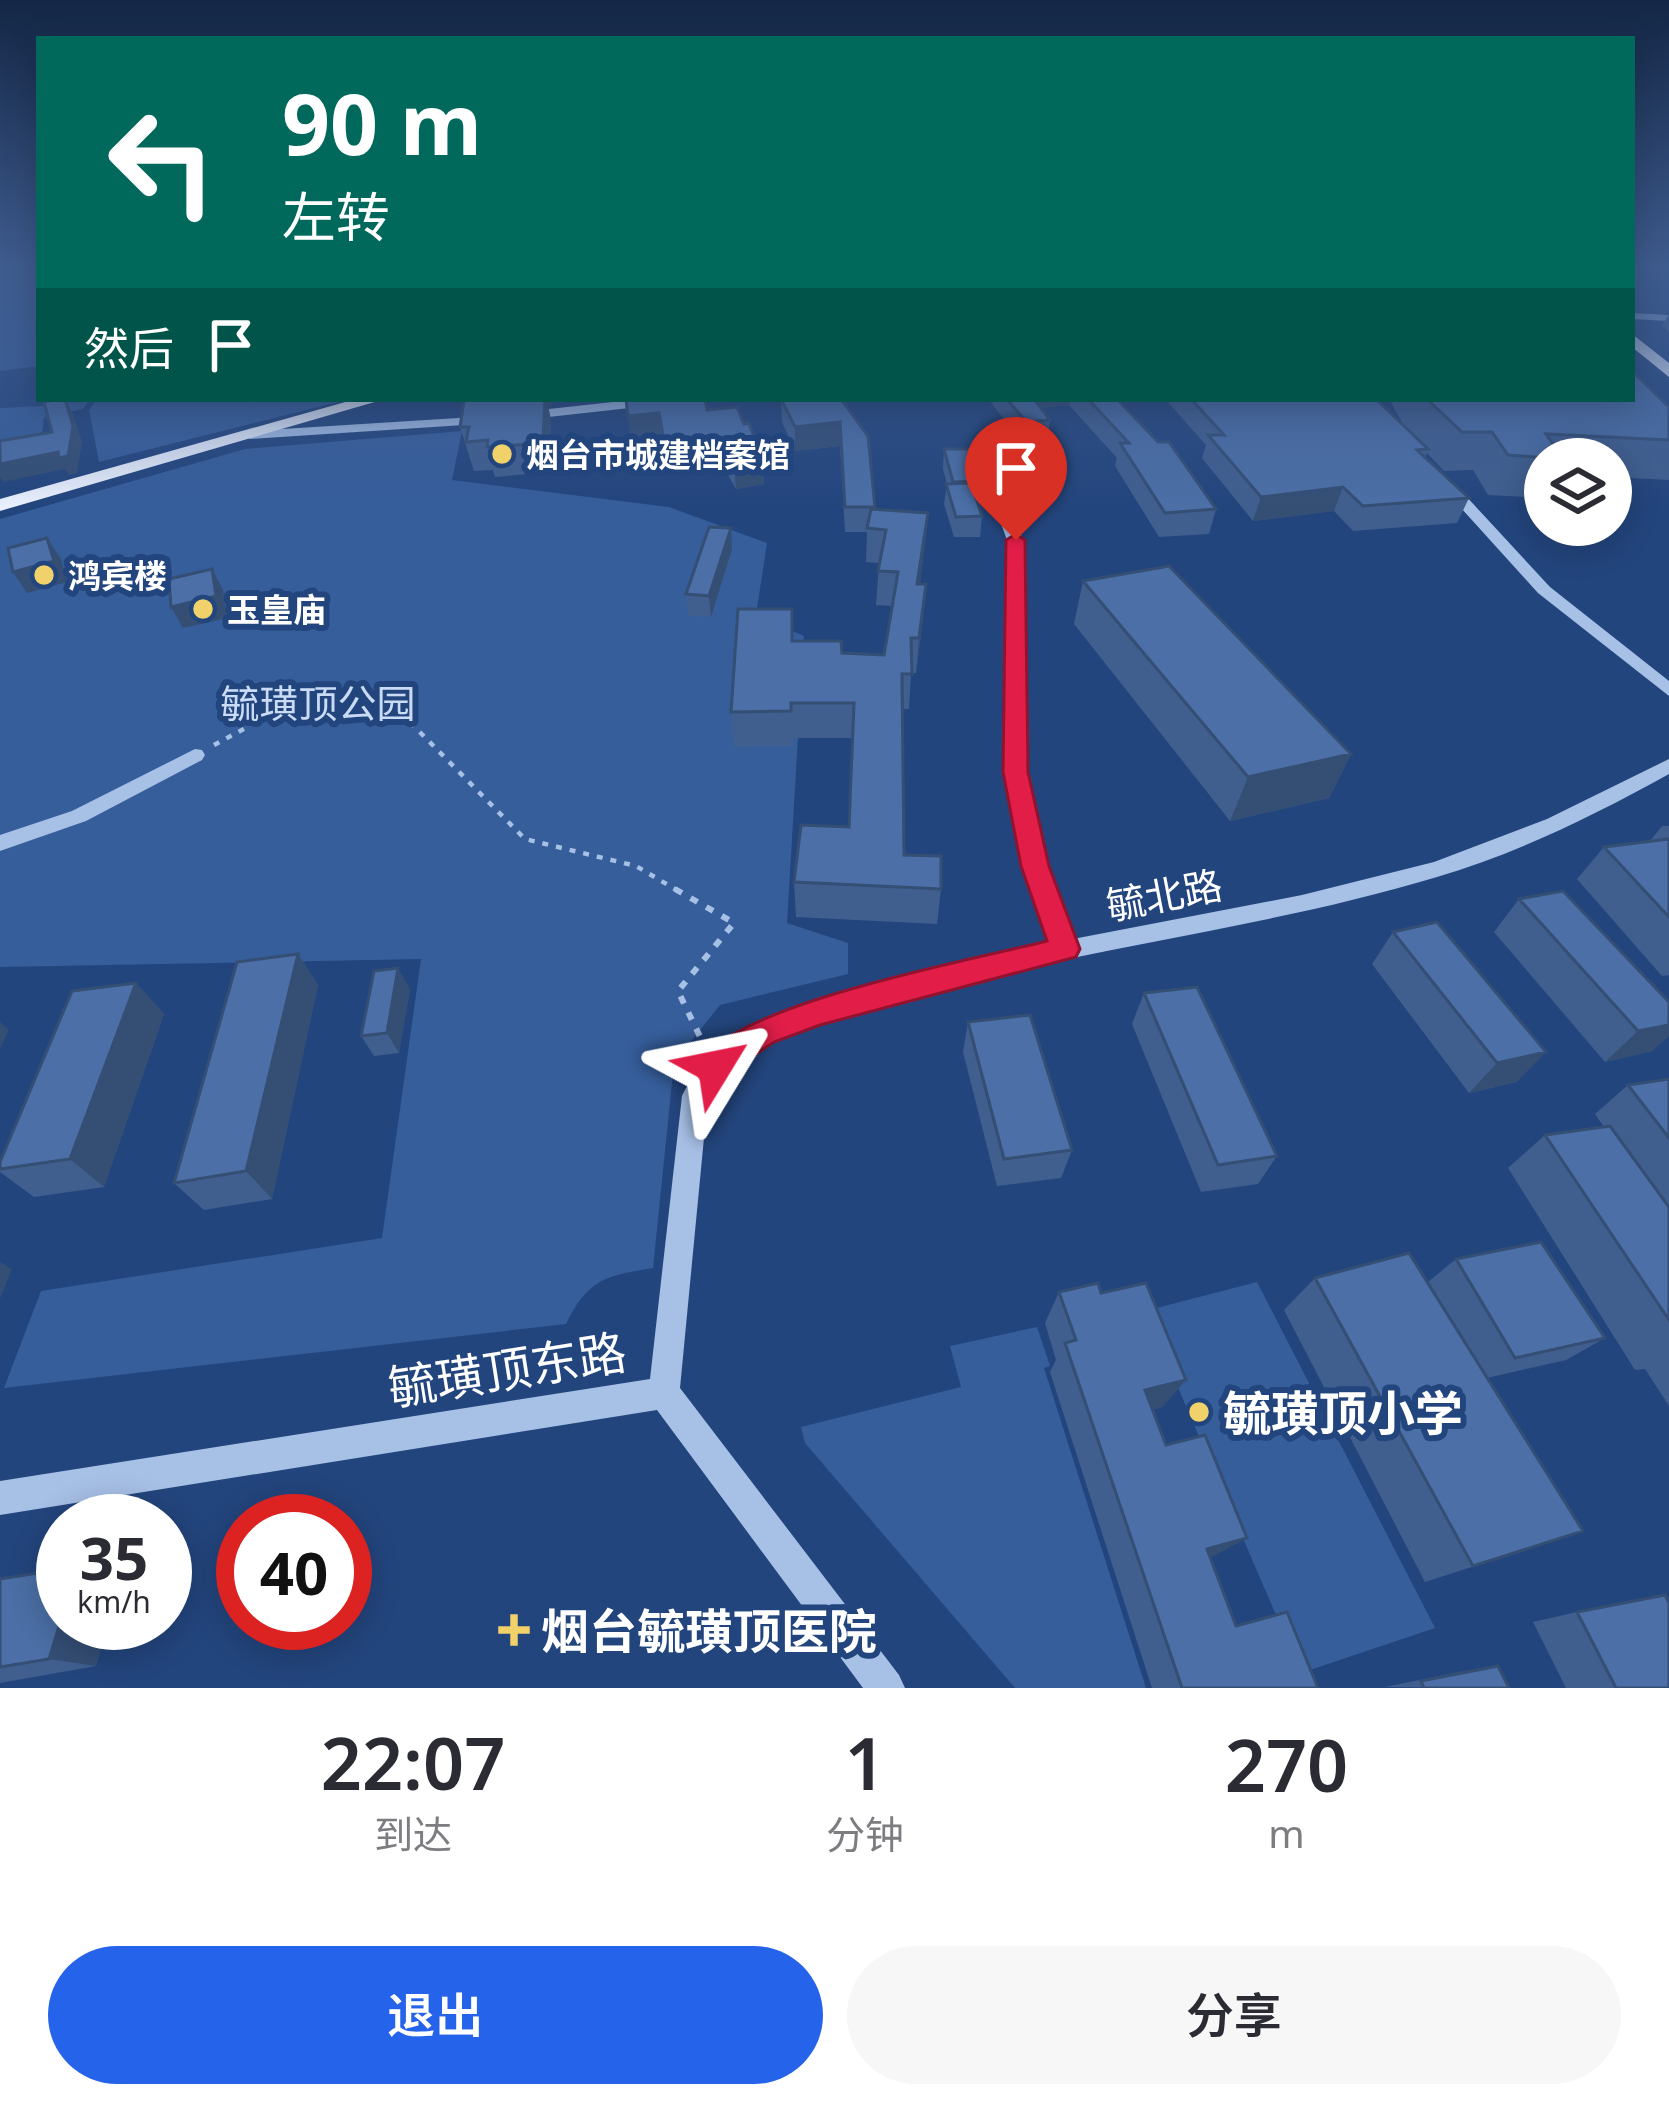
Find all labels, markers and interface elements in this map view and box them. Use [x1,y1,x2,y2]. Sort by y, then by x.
text: 90 m [282,65,482,180]
icon: left [84,84,240,240]
text: 左转 [282,179,390,253]
icon: arrive [198,312,264,378]
text: 然后 [84,317,174,378]
pin [965,417,1067,540]
place label: 烟台市城建档案馆 [526,432,790,477]
icon: arrive [983,435,1049,501]
map controls [1524,438,1632,546]
button: layers [1524,438,1632,546]
marker: 烟台市城建档案馆 [489,441,515,467]
place label: 鸿宾楼 [68,553,167,598]
marker: 鸿宾楼 [31,562,57,588]
place label: 玉皇庙 [227,587,326,632]
marker: 玉皇庙 [190,596,216,622]
park label: 毓璜顶公园 [220,676,416,729]
street label: 毓北路 [1102,857,1226,931]
position arrow [652,1004,778,1130]
street label: 毓璜顶东路 [383,1318,631,1420]
place label: 毓璜顶小学 [1223,1380,1463,1445]
marker: 毓璜顶小学 [1186,1399,1212,1425]
speed limit sign: 40 [216,1494,372,1650]
text: 35 [80,1516,148,1598]
text: km/h [77,1581,151,1622]
place label: 烟台毓璜顶医院 [541,1598,877,1663]
marker: 烟台毓璜顶医院 [498,1614,530,1646]
text: 22:07 [321,1713,505,1811]
text: 1 [844,1713,886,1811]
text: 270 [1225,1715,1348,1813]
text: m [1268,1806,1305,1859]
text: 到达 [374,1807,452,1860]
text: 分钟 [826,1807,904,1860]
button: 退出 [48,1946,823,2084]
button: 分享 [847,1946,1621,2084]

